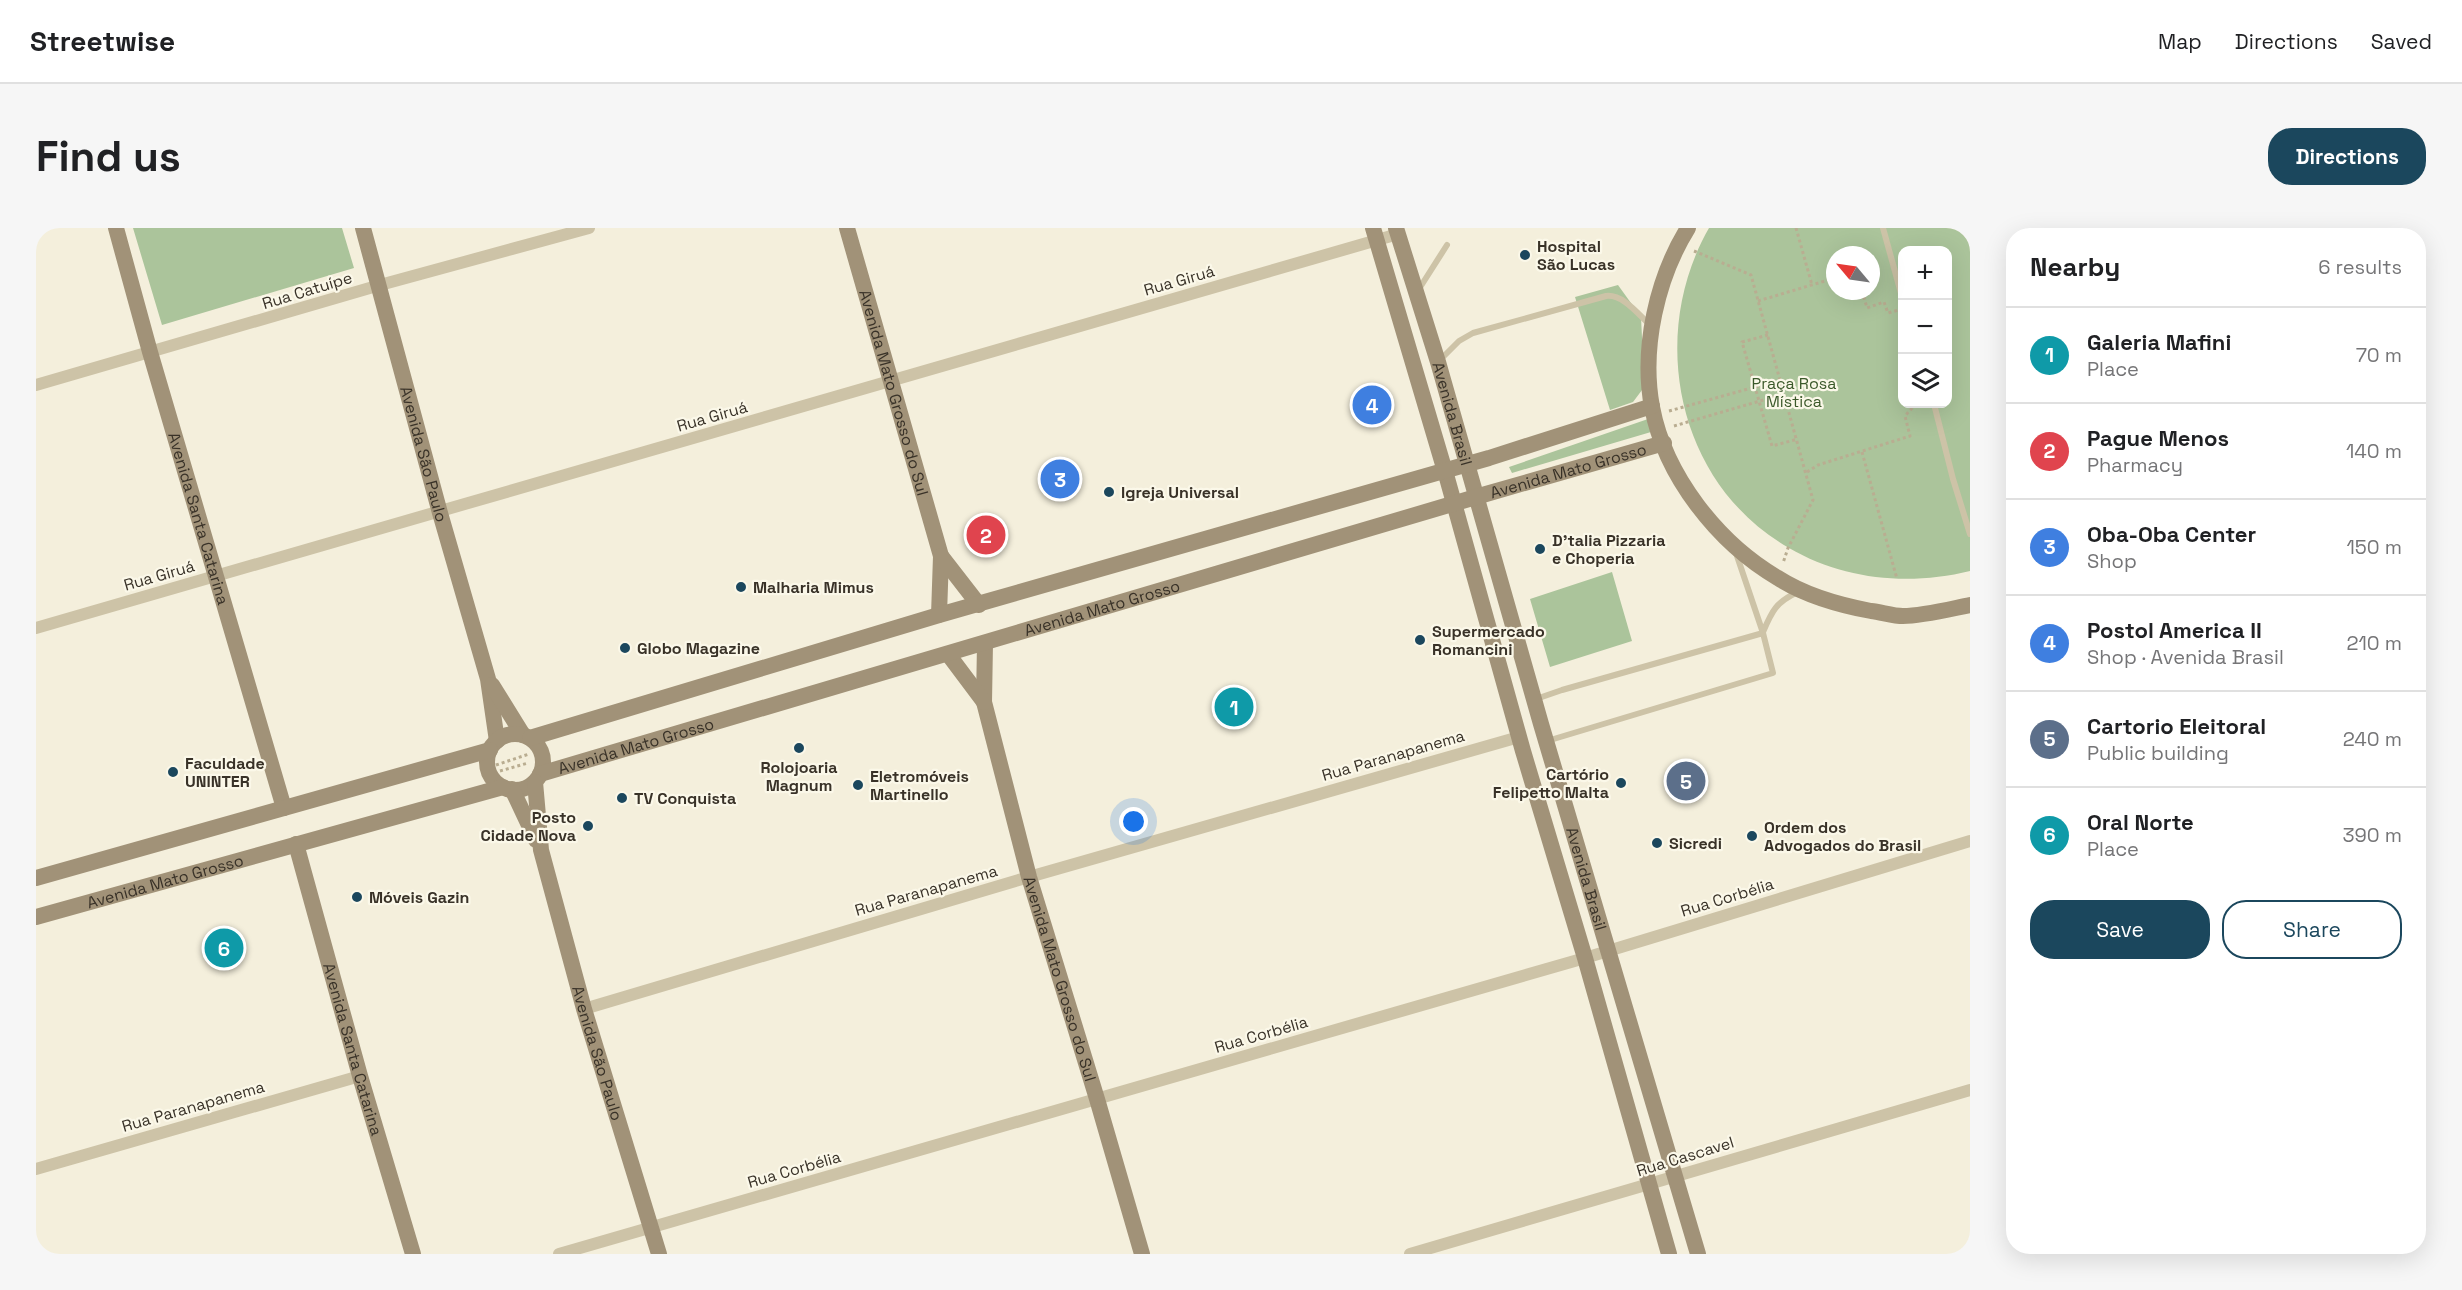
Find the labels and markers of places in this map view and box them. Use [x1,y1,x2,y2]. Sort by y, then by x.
place label: Hospital São Lucas [1537,236,1615,275]
marker: Hospital São Lucas [1518,248,1532,262]
pin: 4 [1352,382,1392,428]
pin: 3 [1040,456,1080,502]
place label: Igreja Universal [1121,482,1239,503]
marker: Igreja Universal [1102,485,1116,499]
pin: 2 [966,512,1006,558]
place label: D'talia Pizzaria e Choperia [1552,530,1665,569]
marker: D'talia Pizzaria e Choperia [1533,542,1547,556]
place label: Malharia Mimus [753,577,874,598]
marker: Malharia Mimus [734,580,748,594]
place label: Supermercado Romancini [1432,621,1545,660]
marker: Supermercado Romancini [1413,633,1427,647]
place label: Globo Magazine [637,638,760,659]
marker: Globo Magazine [618,641,632,655]
pin: 1 [1214,684,1254,730]
marker: Rolojoaria Magnum [792,741,806,755]
place label: Faculdade UNINTER [185,753,265,792]
place label: Rolojoaria Magnum [760,757,838,796]
pin: 5 [1666,758,1706,804]
place label: Cartório Felipetto Malta [1493,764,1609,803]
marker: Faculdade UNINTER [166,765,180,779]
place label: Eletromóveis Martinello [870,766,969,805]
marker: Cartório Felipetto Malta [1614,776,1628,790]
marker: Eletromóveis Martinello [851,778,865,792]
place label: TV Conquista [634,788,736,809]
marker: TV Conquista [615,791,629,805]
place label: Posto Cidade Nova [481,807,576,846]
place label: Ordem dos Advogados do Brasil [1764,817,1921,856]
marker: Posto Cidade Nova [581,819,595,833]
marker: Ordem dos Advogados do Brasil [1745,829,1759,843]
place label: Sicredi [1669,833,1722,854]
marker: Sicredi [1650,836,1664,850]
place label: Móveis Gazin [369,887,469,908]
marker: Móveis Gazin [350,890,364,904]
pin: 6 [204,926,243,970]

